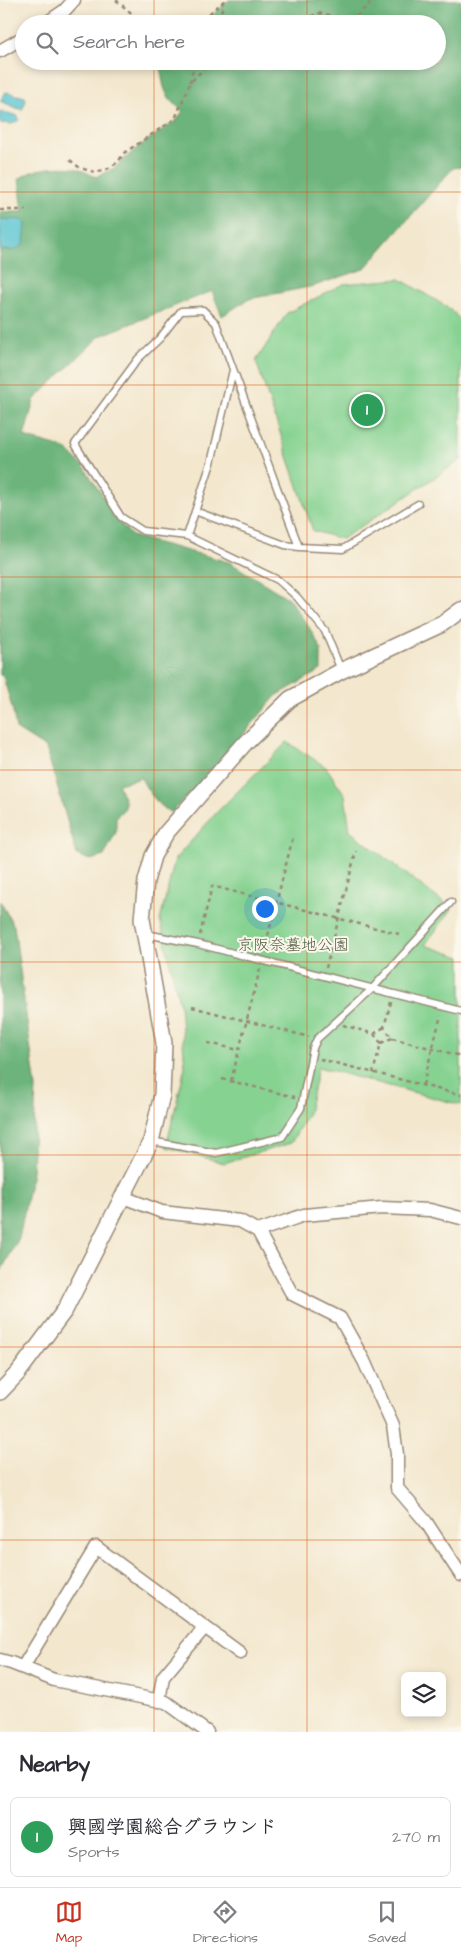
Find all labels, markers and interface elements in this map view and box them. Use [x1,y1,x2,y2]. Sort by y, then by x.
search box [15,15,446,70]
icon: search [33,29,61,57]
text: Search here [73,29,185,56]
pin: 1 [351,391,383,429]
your location [252,896,278,922]
park label: 京阪奈墓地公園 [237,934,349,956]
map controls [401,1672,446,1717]
button: layers [401,1672,446,1717]
text: Nearby [20,1750,90,1779]
text: 興國学園総合グラウンド [68,1814,277,1841]
text: 1 [36,1826,38,1848]
text: 270 m [392,1826,440,1848]
text: Sports [68,1841,120,1863]
tab: Map [55,1898,83,1948]
tab: Directions [193,1898,258,1948]
tab: Saved [368,1898,406,1948]

